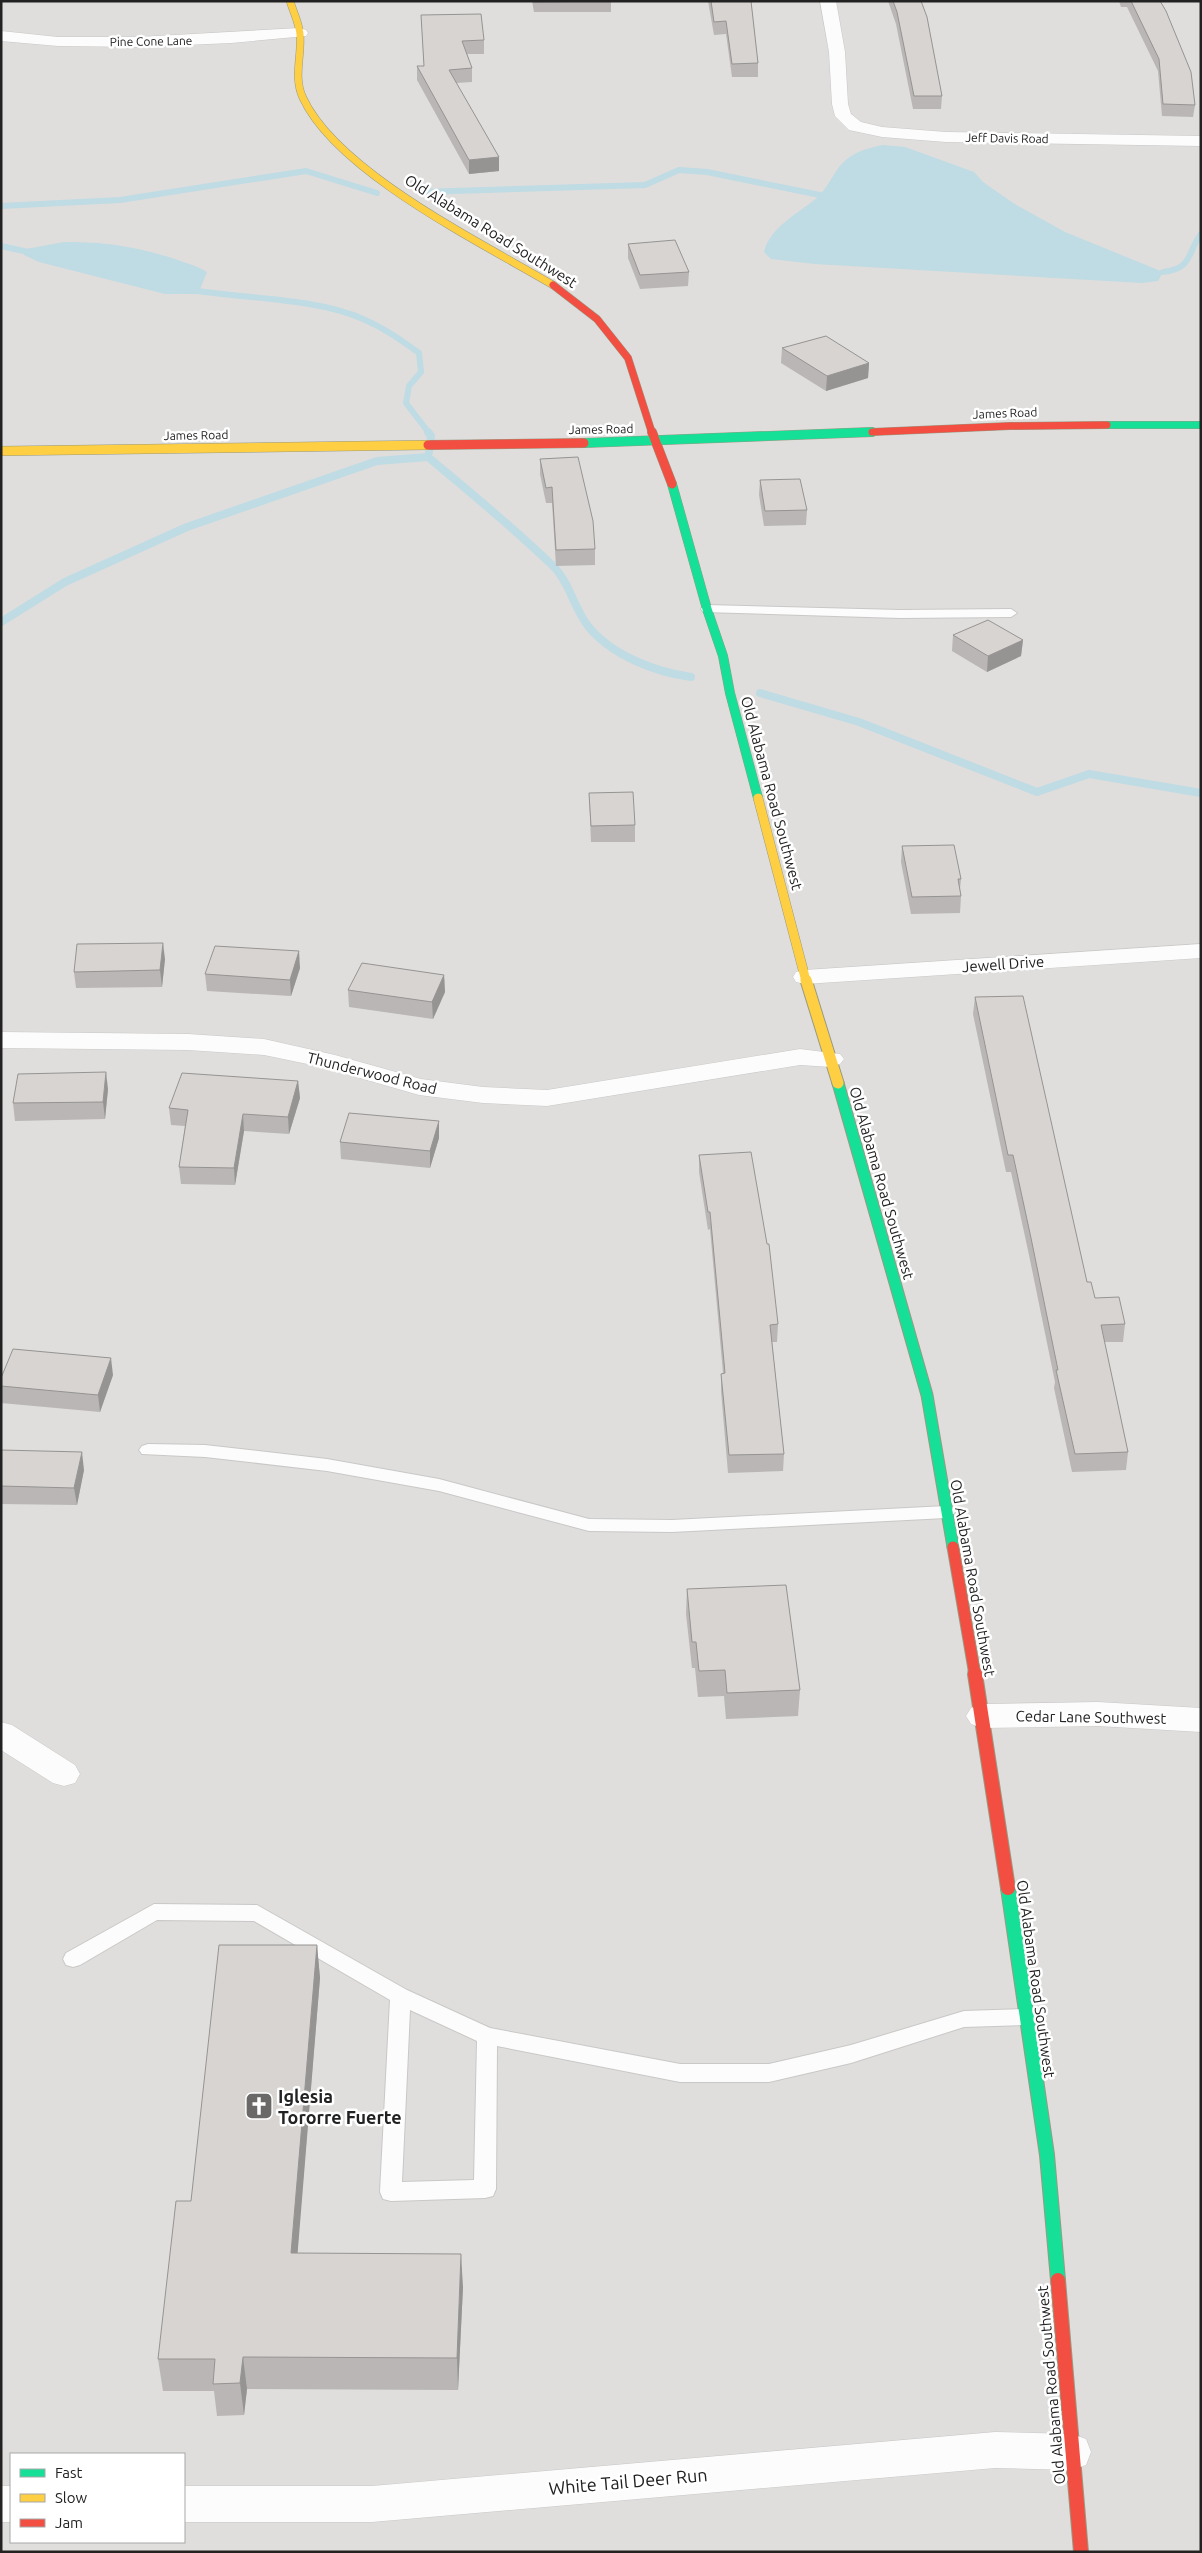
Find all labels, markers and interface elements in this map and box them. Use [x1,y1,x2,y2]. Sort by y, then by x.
street label: Pine Cone Lane [110,34,192,48]
street label: Jeff Davis Road [965,131,1049,145]
street label: Old Alabama Road Southwest [402,171,580,291]
street label: James Road [972,405,1038,421]
street label: James Road [569,422,633,436]
street label: James Road [164,428,228,442]
street label: Old Alabama Road Southwest [738,694,806,892]
street label: Jewell Drive [961,953,1045,975]
street label: Thunderwood Road [305,1049,439,1097]
street label: Old Alabama Road Southwest [846,1085,918,1281]
street label: Old Alabama Road Southwest [947,1478,999,1678]
street label: Cedar Lane Southwest [1016,1707,1167,1727]
street label: Old Alabama Road Southwest [1014,1879,1058,2079]
place label: Iglesia Tororre Fuerte [278,2086,402,2127]
church icon: Iglesia Tororre Fuerte [244,2091,274,2121]
street label: Old Alabama Road Southwest [1034,2285,1068,2485]
legend [10,2453,185,2543]
text: Fast [55,2464,83,2481]
street label: White Tail Deer Run [548,2464,708,2498]
text: Slow [55,2489,88,2506]
text: Jam [55,2514,83,2531]

